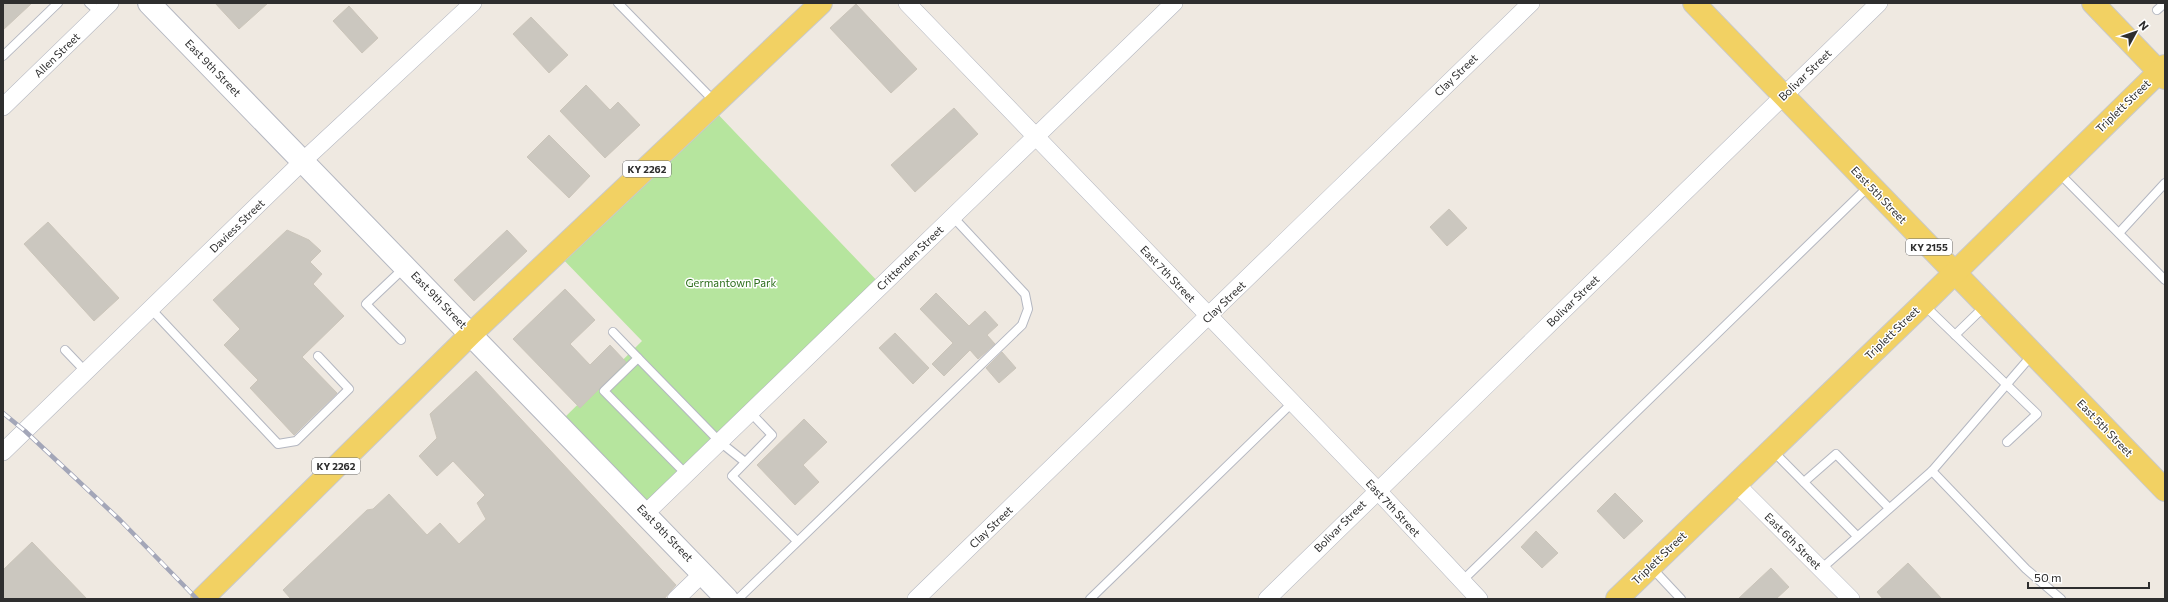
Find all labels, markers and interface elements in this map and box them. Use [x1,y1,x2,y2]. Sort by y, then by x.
north arrow [2116,12,2156,52]
text: N [2136,18,2152,33]
street label: Allen Street [31,29,83,80]
street label: East 9th Street [183,36,244,99]
street label: Bolivar Street [1776,46,1834,103]
street label: Clay Street [1431,51,1480,98]
street label: Triplett Street [2093,76,2153,135]
road number: KY 2262 [623,161,671,177]
street label: East 5th Street [1849,163,1910,226]
street label: Daviess Street [207,196,267,255]
street label: Crittenden Street [874,222,946,293]
road number: KY 2155 [1906,239,1952,255]
street label: East 7th Street [1138,243,1199,305]
street label: East 9th Street [409,268,470,331]
street label: Bolivar Street [1544,272,1602,329]
park label: Germantown Park [686,276,777,289]
street label: Clay Street [1199,278,1248,325]
street label: Triplett Street [1862,303,1922,362]
street label: East 5th Street [2075,396,2136,459]
road number: KY 2262 [312,458,360,474]
street label: East 7th Street [1363,476,1424,539]
street label: Bolivar Street [1311,497,1369,554]
street label: East 9th Street [635,501,696,564]
street label: Clay Street [966,503,1015,550]
street label: East 6th Street [1762,510,1825,572]
street label: Triplett Street [1629,528,1689,587]
scale bar [2028,564,2149,590]
text: 50 m [2034,570,2062,584]

